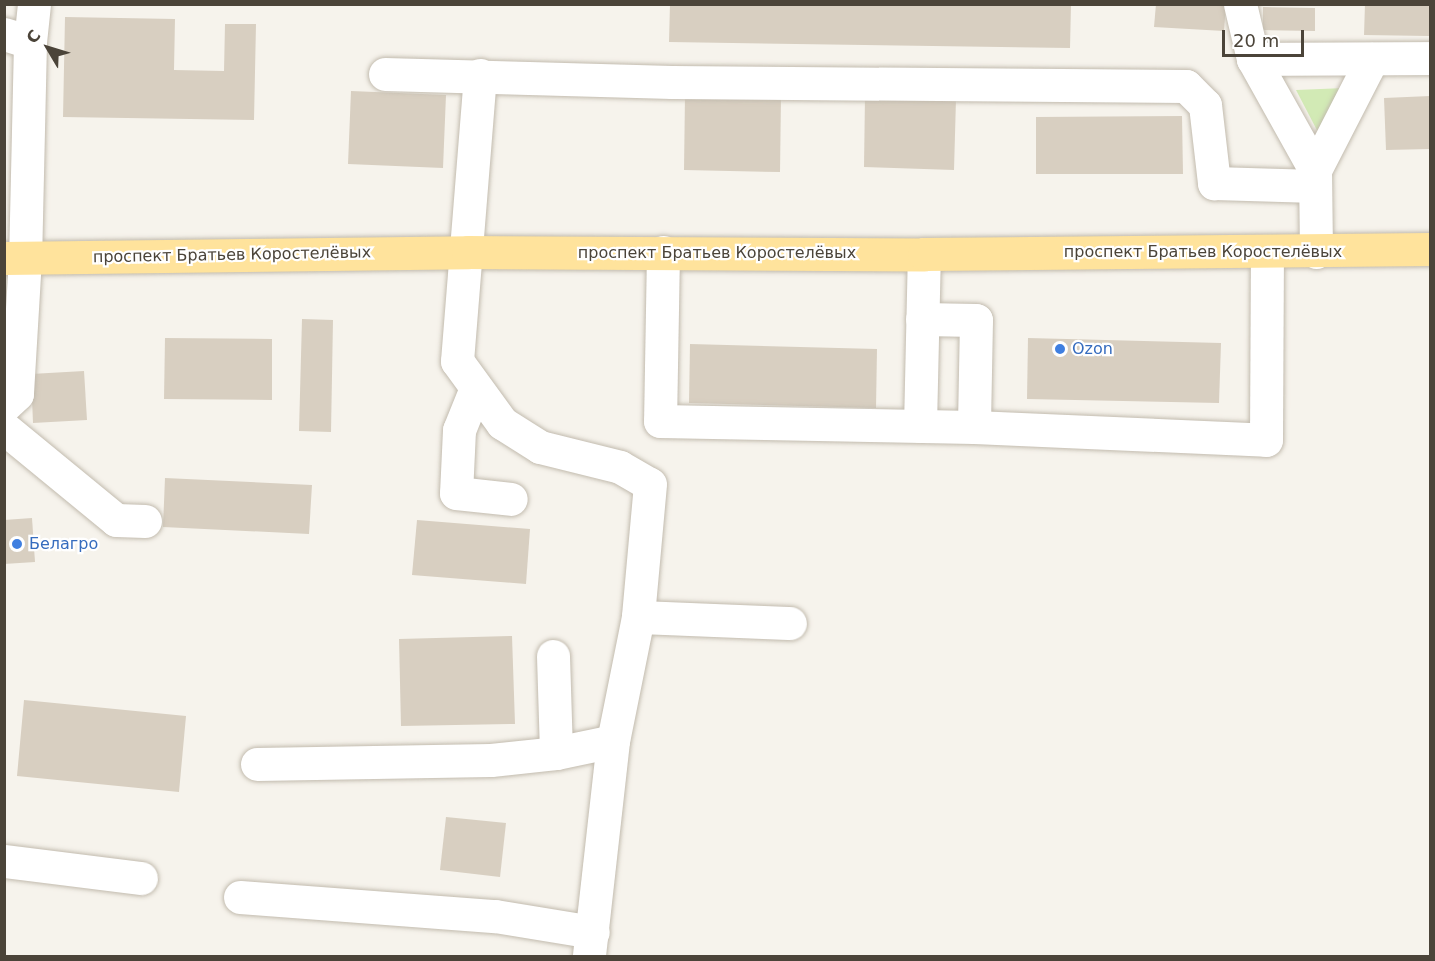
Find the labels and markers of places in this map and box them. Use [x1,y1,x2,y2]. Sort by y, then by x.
place label: Ozon [1072,339,1113,359]
marker: Ozon [1053,342,1067,356]
place label: Белагро [29,534,98,554]
marker: Белагро [10,537,24,551]

